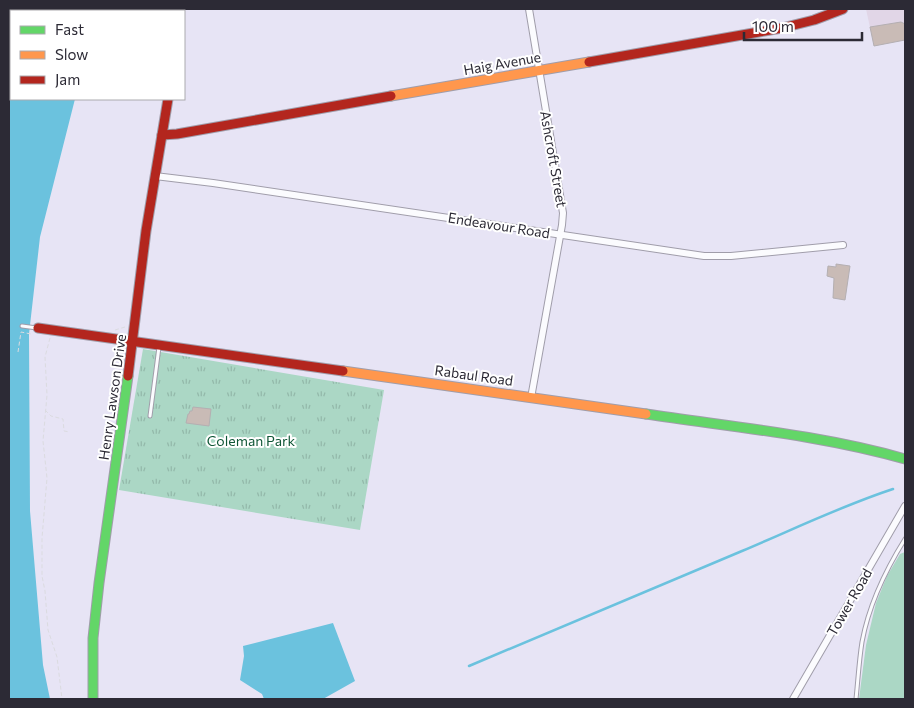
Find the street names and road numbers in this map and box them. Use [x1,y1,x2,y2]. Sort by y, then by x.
street label: Haig Avenue [462,48,542,78]
street label: Ashcroft Street [537,109,571,209]
street label: Endeavour Road [447,209,551,241]
street label: Henry Lawson Drive [95,333,129,461]
street label: Rabaul Road [434,361,514,389]
street label: Tower Road [823,565,875,639]

